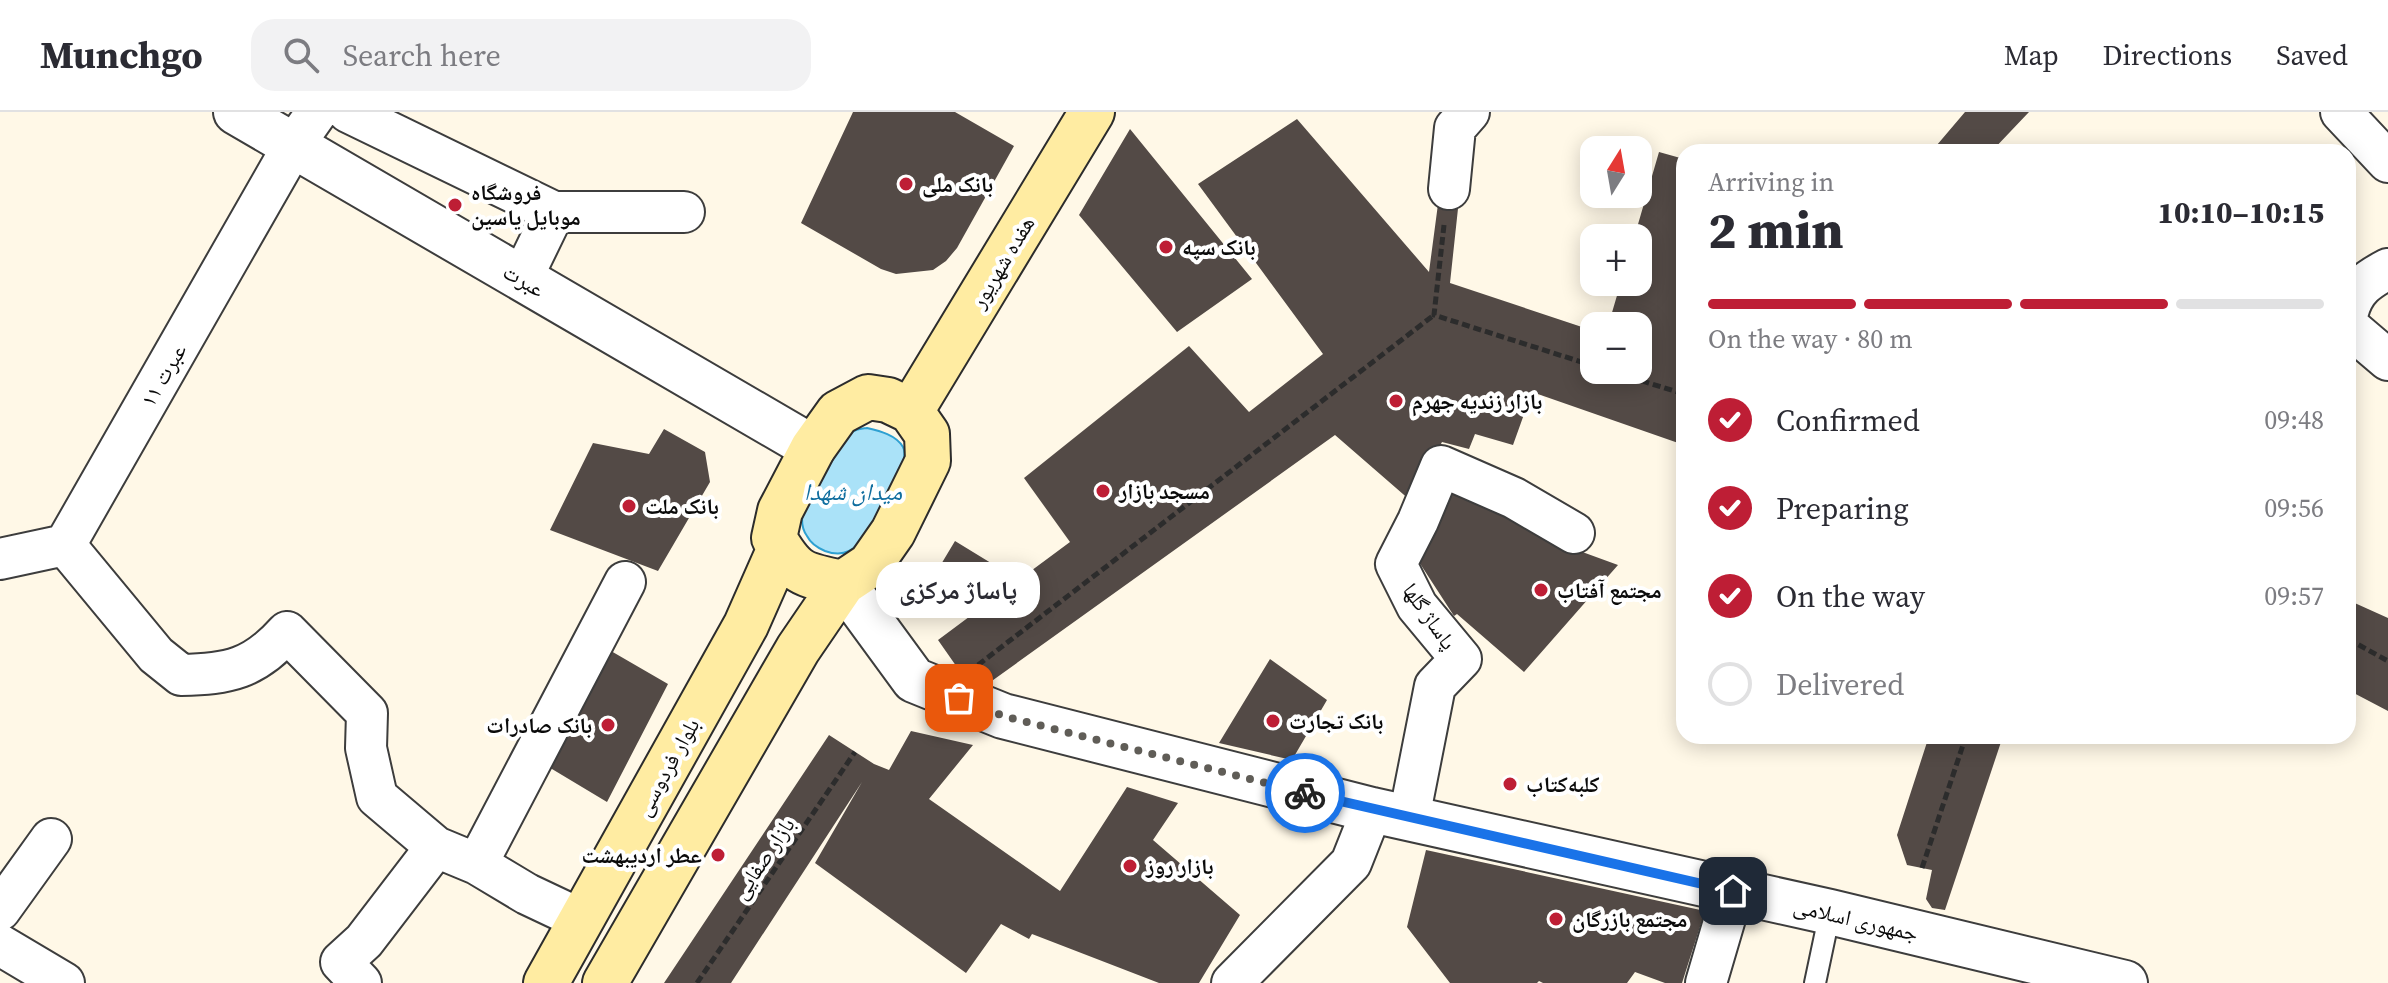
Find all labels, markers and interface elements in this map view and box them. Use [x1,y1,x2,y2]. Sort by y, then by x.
search box [251,19,811,91]
text: Munchgo [40,29,203,81]
icon: search [279,33,323,77]
text: Search here [343,35,501,76]
text: Map [2004,36,2059,74]
text: Directions [2103,36,2232,74]
text: Saved [2276,36,2348,74]
north arrow [1580,136,1652,208]
map controls [1580,136,1652,384]
text: Arriving in [1708,164,1834,200]
place label: بانک ملی [922,169,993,199]
marker: بانک ملی [897,175,915,193]
place label: فروشگاه موبایل یاسین [471,177,581,232]
text: 10:10–10:15 [2157,192,2324,233]
text: 2 min [1708,194,1844,265]
marker: فروشگاه موبایل یاسین [446,196,464,214]
street label: هفده شهریور [962,210,1041,314]
button: + [1580,224,1652,296]
place label: بانک سپه [1182,232,1256,262]
marker: بانک سپه [1157,238,1175,256]
street label: عبرت [498,256,550,304]
button: − [1580,312,1652,384]
text: On the way · 80 m [1708,321,1913,357]
street label: عبرت ۱۱ [133,338,193,412]
place label: بازار زندیه جهرم [1412,386,1542,417]
marker: بازار زندیه جهرم [1387,392,1405,410]
icon: check [1708,398,1752,442]
text: Confirmed [1776,400,1920,441]
text: 09:48 [2264,402,2324,438]
water label: میدان شهدا [804,475,902,508]
place label: مسجد بازار [1118,476,1210,506]
marker: مسجد بازار [1094,482,1112,500]
icon: check [1708,486,1752,530]
text: Preparing [1776,488,1909,529]
text: 09:56 [2264,490,2324,526]
place label: بانک ملت [645,491,719,521]
marker: بانک ملت [620,497,638,515]
callout: پاساژ مرکزی [877,562,1041,618]
text: پاساژ مرکزی [899,572,1017,608]
icon: check [1708,574,1752,618]
place label: مجتمع آفتاب [1557,575,1662,605]
text: On the way [1776,576,1925,617]
street label: پاساژ گلها [1396,577,1464,655]
text: 09:57 [2264,578,2324,614]
marker: مجتمع آفتاب [1532,581,1550,599]
pin [925,664,993,732]
text: Delivered [1776,664,1904,705]
icon: bag [937,676,981,720]
place label: بانک تجارت [1289,706,1383,736]
place label: بانک صادرات [486,710,592,740]
marker: بانک تجارت [1264,712,1282,730]
street label: بلوار فردوسی [628,713,706,821]
marker: بانک صادرات [599,716,617,734]
courier [1265,753,1345,833]
place label: کلبه‌کتاب [1526,769,1600,799]
icon: bike [1283,771,1327,815]
marker: کلبه‌کتاب [1501,775,1519,793]
street label: بازار صفایی [725,811,801,905]
place label: عطر اردیبهشت [582,840,702,870]
marker: عطر اردیبهشت [709,846,727,864]
place label: بازار روز [1145,851,1213,881]
marker: بازار روز [1121,857,1139,875]
pin [1699,857,1767,925]
icon: home [1711,869,1755,913]
street label: جمهوری اسلامی [1791,890,1921,948]
place label: مجتمع بازرگان [1572,904,1687,934]
marker: مجتمع بازرگان [1547,910,1565,928]

